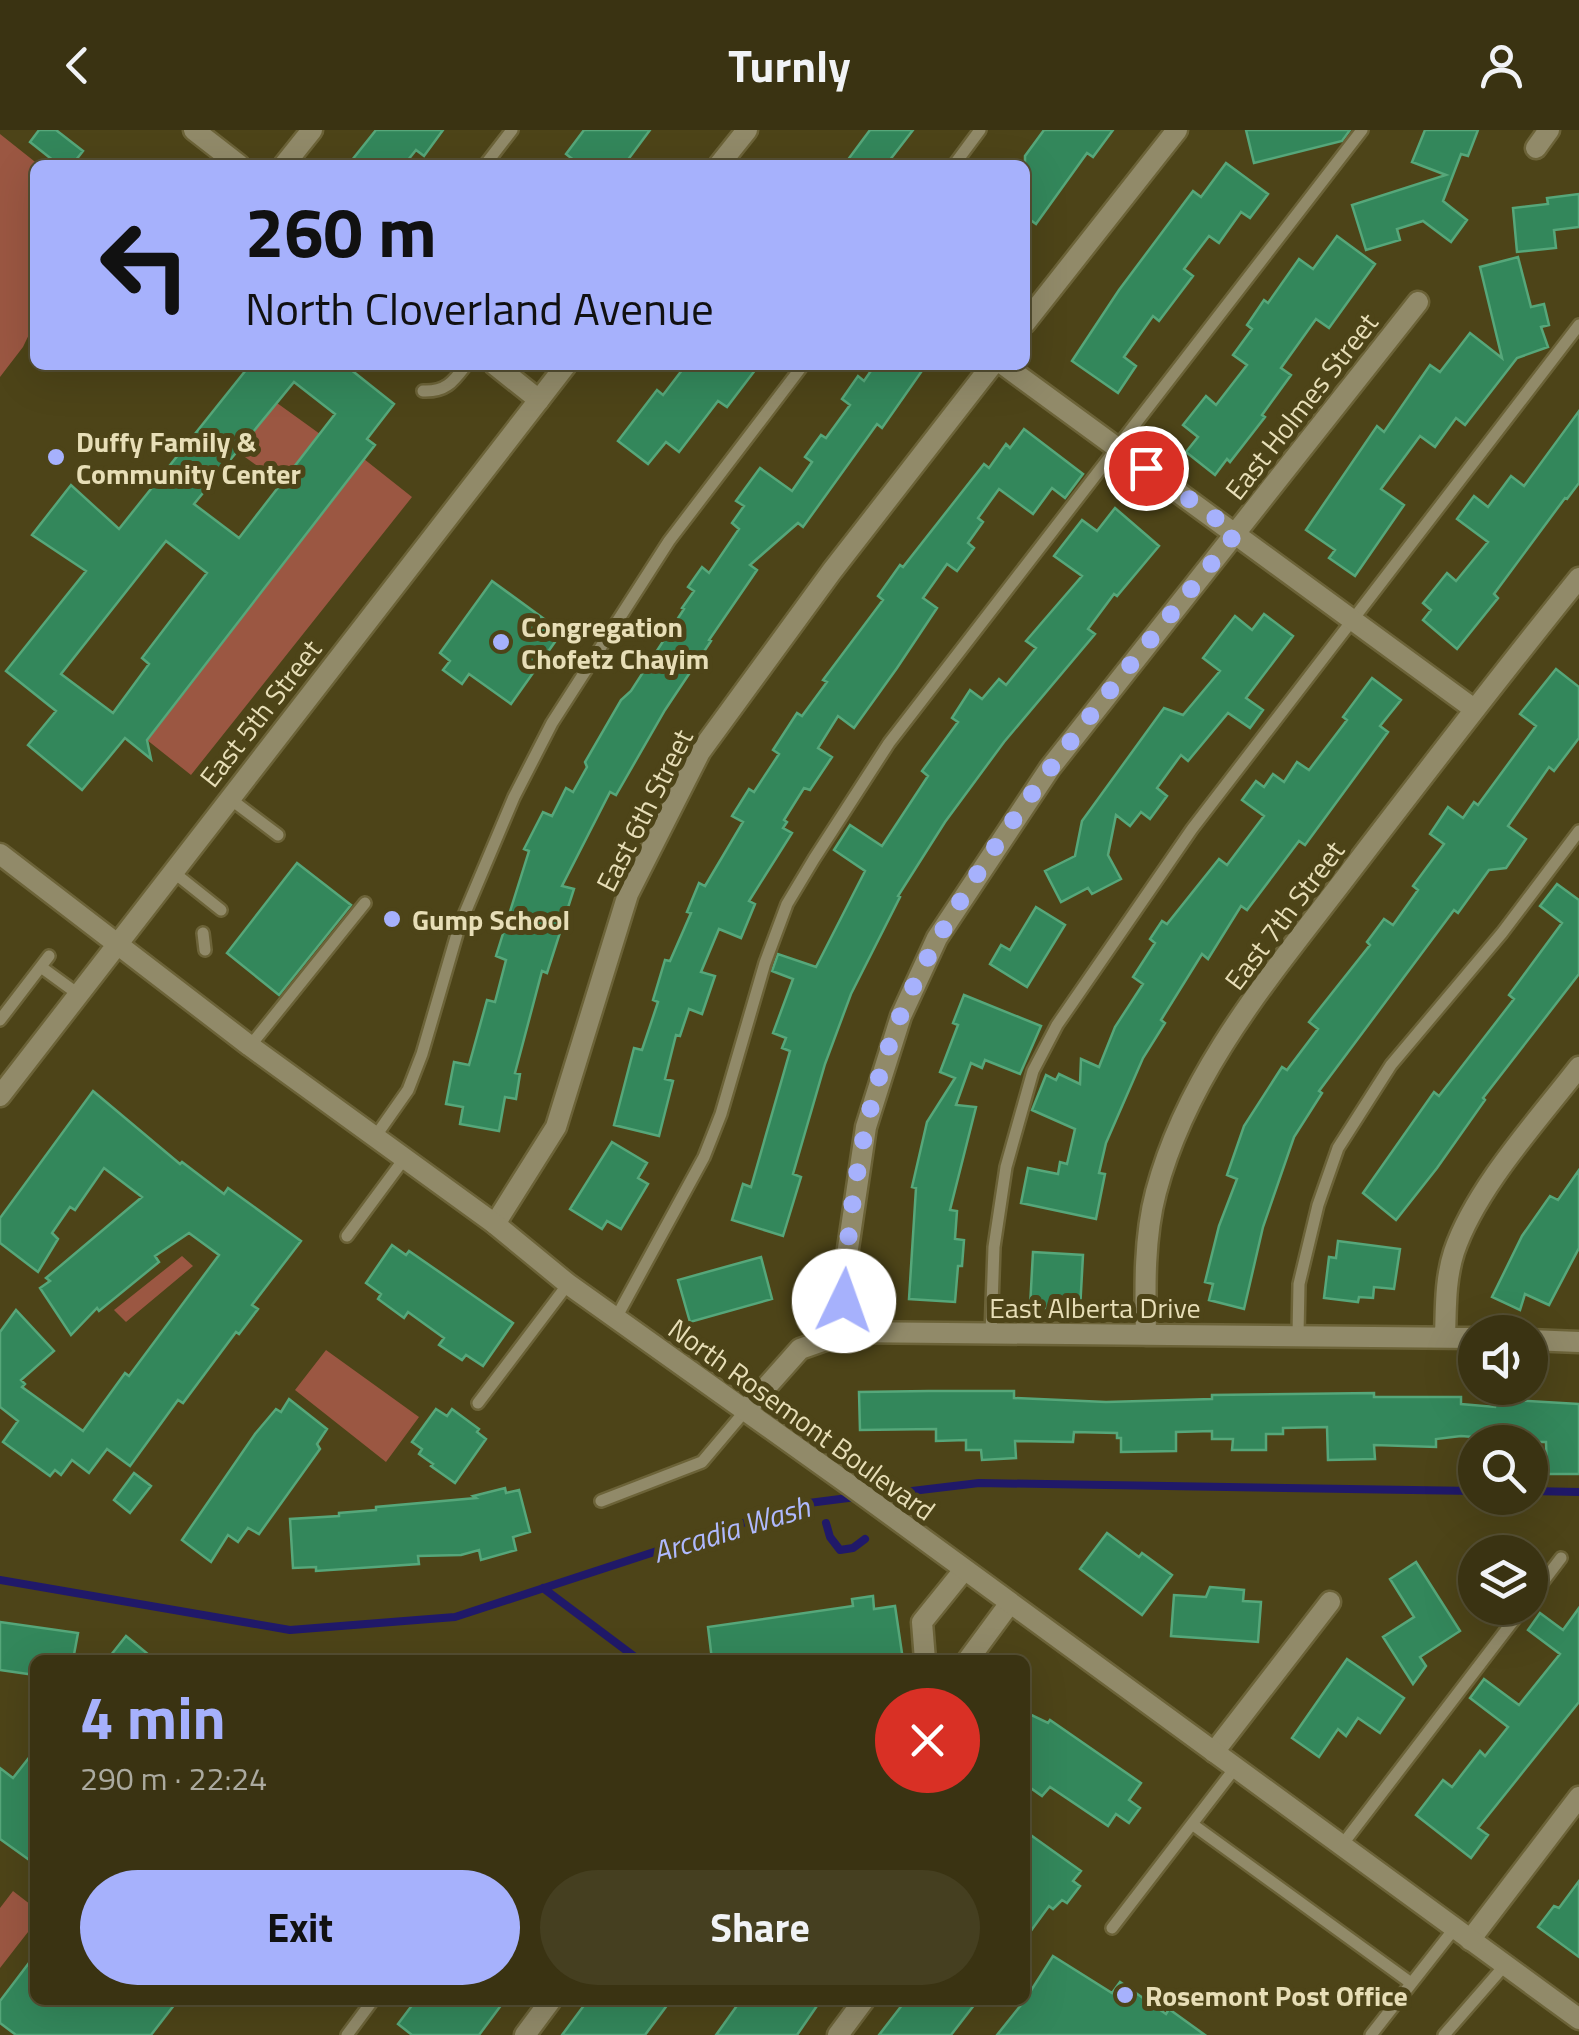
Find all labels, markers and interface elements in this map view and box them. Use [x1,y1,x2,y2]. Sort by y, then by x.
text: Turnly [728,31,851,99]
icon: back [50,38,105,93]
icon: person [1474,38,1529,93]
text: 260 m [245,178,437,284]
icon: left [80,200,210,330]
text: North Cloverland Avenue [245,274,714,342]
street label: East Holmes Street [1214,303,1388,509]
place label: Duffy Family & Community Center [76,420,301,495]
pin [1104,426,1189,511]
icon: arrive [1119,441,1174,496]
marker: Duffy Family & Community Center [45,446,67,468]
place label: Congregation Chofetz Chayim [521,605,709,680]
street label: East 5th Street [188,630,332,796]
marker: Congregation Chofetz Chayim [490,631,512,653]
street label: East 6th Street [585,721,704,899]
street label: East 7th Street [1213,831,1355,999]
place label: Gump School [412,898,570,941]
marker: Gump School [381,908,403,930]
position arrow [792,1249,896,1353]
street label: East Alberta Drive [989,1286,1201,1329]
street label: North Rosemont Boulevard [659,1307,945,1531]
map controls [1458,1315,1548,1625]
button: sound [1458,1315,1548,1405]
button: search [1458,1425,1548,1515]
water label: Arcadia Wash [647,1483,816,1575]
button: layers [1458,1535,1548,1625]
text: 4 min [80,1671,226,1762]
button: close [875,1688,980,1793]
text: 290 m · 22:24 [80,1754,267,1802]
button: Exit [80,1870,520,1985]
button: Share [540,1870,980,1985]
place label: Rosemont Post Office [1145,1974,1408,2017]
marker: Rosemont Post Office [1114,1984,1136,2006]

